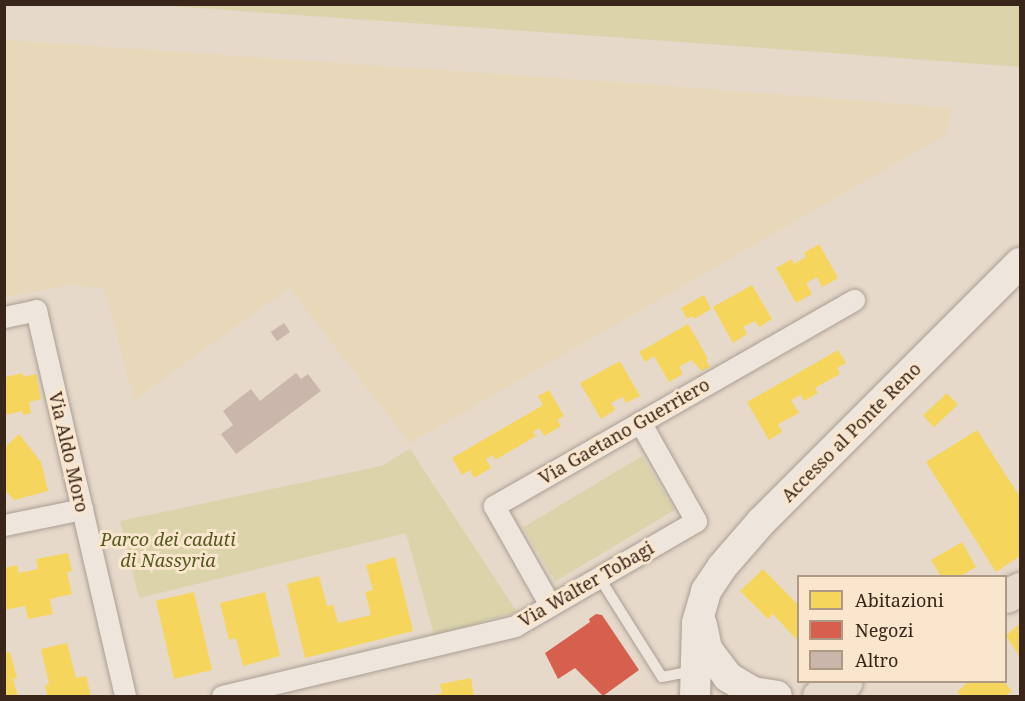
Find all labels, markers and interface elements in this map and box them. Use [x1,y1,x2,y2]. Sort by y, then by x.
street label: Accesso al Ponte Reno [777,358,925,506]
street label: Via Gaetano Guerriero [535,373,713,489]
street label: Via Aldo Moro [45,390,93,514]
park label: Parco dei caduti di Nassyria [100,529,236,572]
street label: Via Walter Tobagi [515,537,657,631]
legend [797,575,1007,683]
text: Abitazioni [855,588,944,612]
text: Negozi [855,618,913,642]
text: Altro [855,648,898,672]

